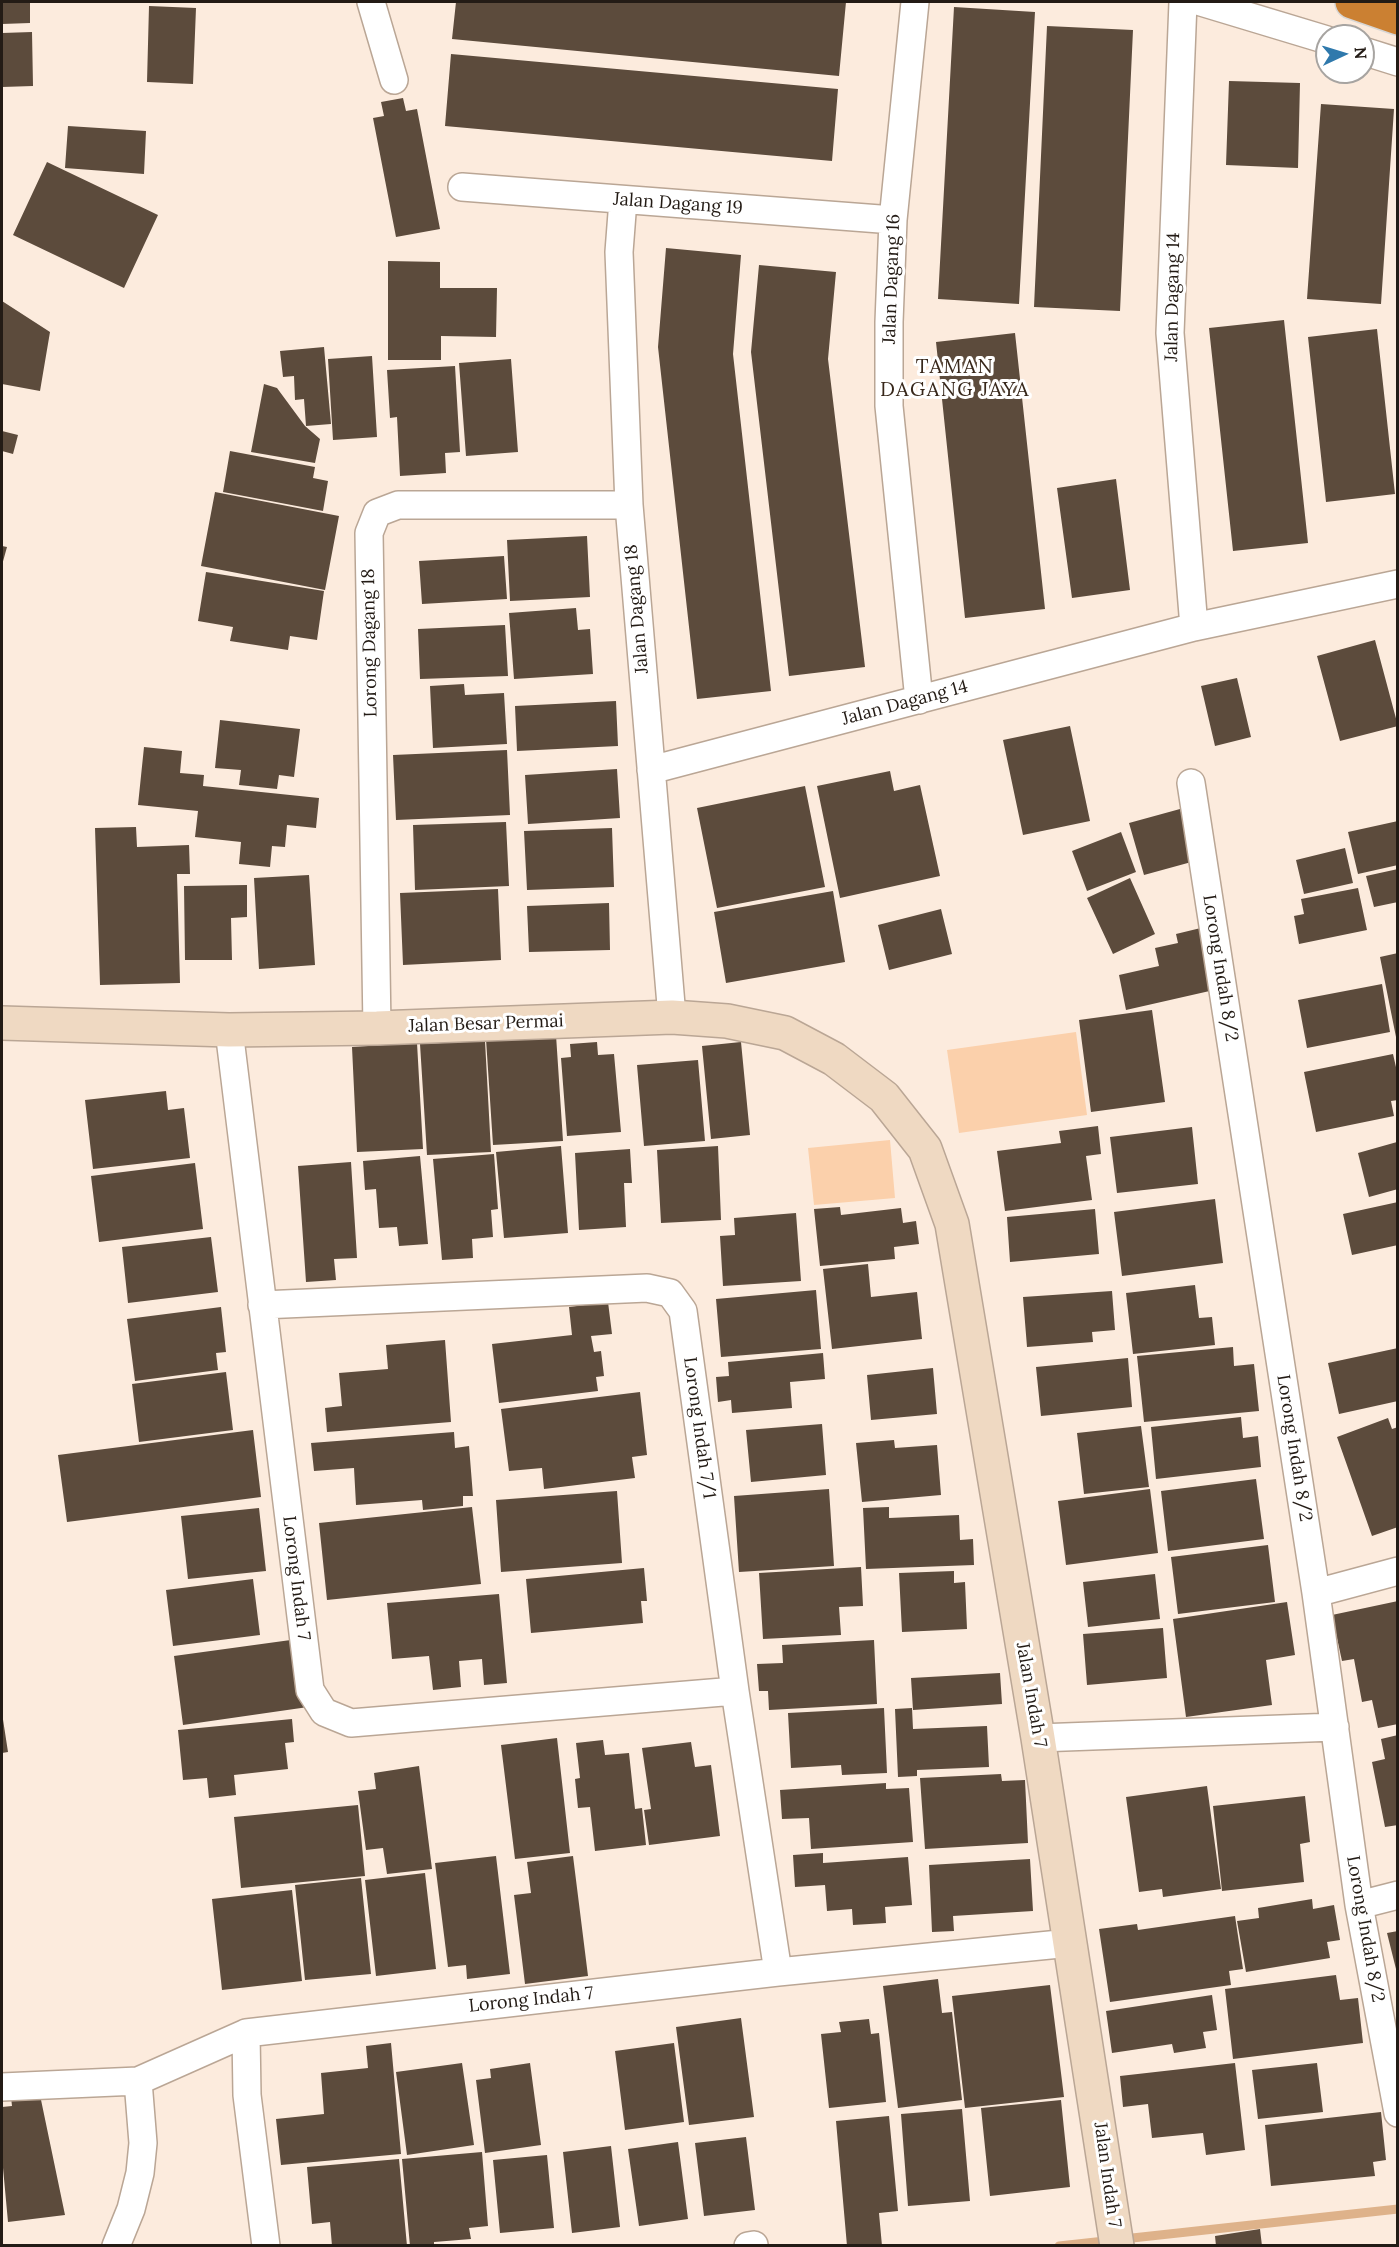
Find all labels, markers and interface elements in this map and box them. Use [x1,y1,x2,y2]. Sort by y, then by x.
north arrow [1315,24,1375,84]
text: N [1351,46,1371,60]
street label: Jalan Dagang 19 [612,189,744,219]
street label: Jalan Dagang 16 [879,214,905,344]
street label: Jalan Dagang 14 [1161,232,1185,362]
district label: TAMAN DAGANG JAYA [880,355,1030,402]
street label: Jalan Dagang 18 [621,543,653,675]
street label: Lorong Dagang 18 [358,568,382,718]
street label: Jalan Dagang 14 [840,676,970,730]
street label: Lorong Indah 8/2 [1198,893,1242,1043]
street label: Jalan Besar Permai [408,1010,564,1038]
street label: Lorong Indah 7/1 [678,1356,720,1500]
street label: Lorong Indah 8/2 [1272,1373,1316,1523]
street label: Lorong Indah 7 [278,1514,314,1642]
street label: Jalan Indah 7 [1011,1641,1051,1749]
street label: Lorong Indah 8/2 [1341,1854,1389,2004]
street label: Lorong Indah 7 [468,1983,594,2017]
street label: Jalan Indah 7 [1089,2121,1125,2229]

